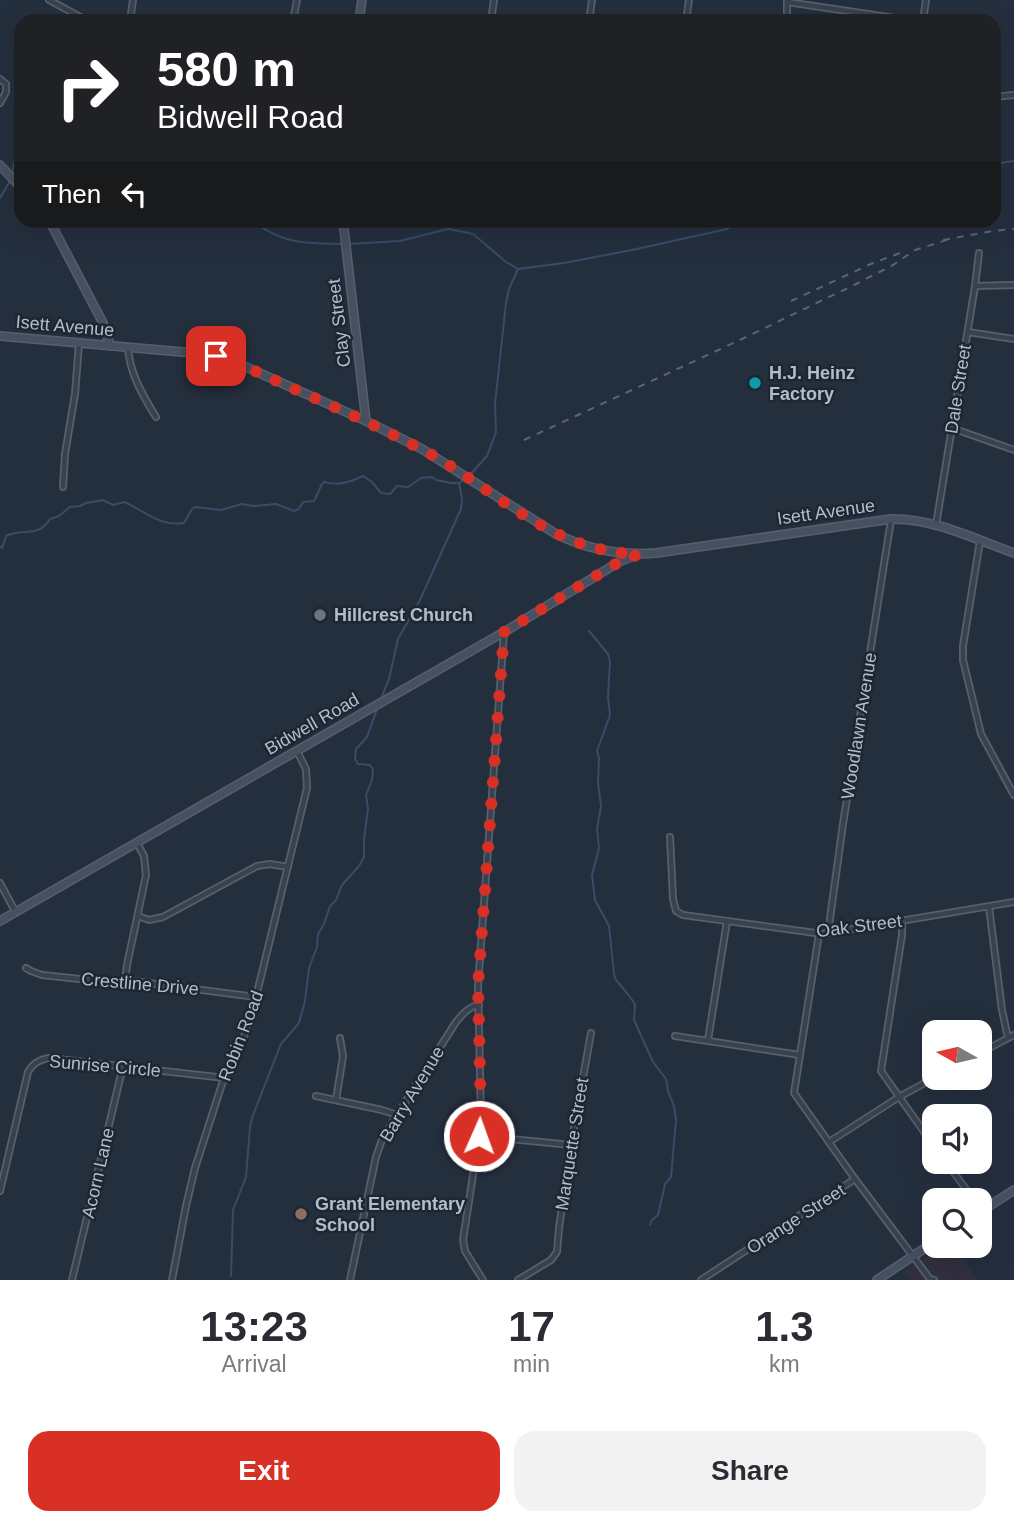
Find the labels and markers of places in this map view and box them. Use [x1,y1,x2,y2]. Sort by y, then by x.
pin [186,326,246,386]
place label: H.J. Heinz Factory [769,363,855,404]
marker: H.J. Heinz Factory [747,375,763,391]
place label: Hillcrest Church [334,605,473,625]
marker: Hillcrest Church [312,607,328,623]
place label: Grant Elementary School [315,1194,465,1235]
marker: Grant Elementary School [293,1206,309,1222]

